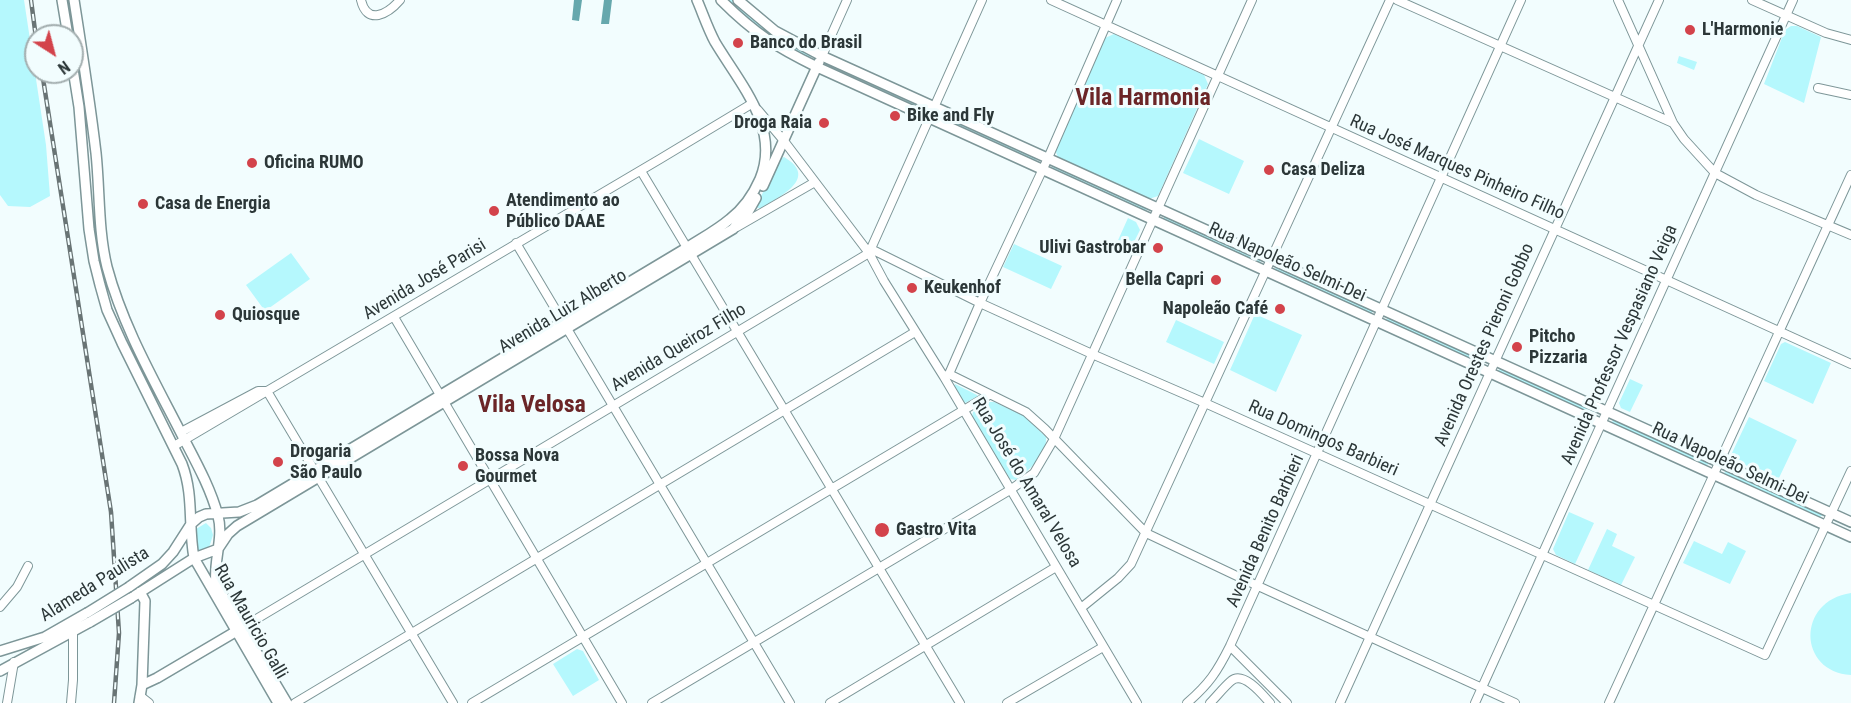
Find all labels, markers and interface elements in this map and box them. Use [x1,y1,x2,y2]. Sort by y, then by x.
place label: L'Harmonie [1702,19,1783,41]
marker: L'Harmonie [1683,23,1697,37]
north arrow [24,24,84,84]
place label: Banco do Brasil [750,32,862,54]
marker: Banco do Brasil [731,36,745,50]
text: N [54,57,73,78]
district label: Vila Harmonia [1075,85,1211,113]
place label: Bike and Fly [907,105,994,127]
marker: Bike and Fly [888,109,902,123]
street label: Rua José Marques Pinheiro Filho [1346,111,1568,225]
place label: Droga Raia [734,112,812,134]
marker: Droga Raia [817,116,831,130]
place label: Oficina RUMO [264,152,364,174]
marker: Oficina RUMO [245,156,259,170]
place label: Casa Deliza [1281,159,1365,181]
marker: Casa Deliza [1262,163,1276,177]
place label: Atendimento ao Público DAAE [506,190,620,232]
place label: Casa de Energia [155,193,270,215]
marker: Casa de Energia [136,197,150,211]
marker: Atendimento ao Público DAAE [487,204,501,218]
street label: Rua Napoleão Selmi-Dei [1205,219,1369,307]
street label: Avenida Professor Vespasiano Veiga [1557,222,1683,468]
street label: Avenida José Parisi [360,235,490,325]
place label: Ulivi Gastrobar [1039,237,1146,259]
street label: Avenida Orestes Pieroni Gobbo [1430,240,1540,450]
marker: Ulivi Gastrobar [1151,241,1165,255]
street label: Avenida Luiz Alberto [495,265,631,359]
place label: Bella Capri [1125,269,1204,291]
marker: Bella Capri [1209,273,1223,287]
place label: Keukenhof [924,277,1001,299]
marker: Keukenhof [905,281,919,295]
place label: Napoleão Café [1163,298,1268,320]
street label: Avenida Queiroz Filho [608,299,750,397]
marker: Napoleão Café [1273,302,1287,316]
place label: Quiosque [232,304,300,326]
marker: Quiosque [213,308,227,322]
place label: Pitcho Pizzaria [1529,326,1588,368]
marker: Pitcho Pizzaria [1510,340,1524,354]
district label: Vila Velosa [478,392,586,420]
street label: Rua José do Amaral Velosa [967,394,1085,572]
street label: Rua Domingos Barbieri [1245,396,1401,482]
street label: Rua Napoleão Selmi-Dei [1648,418,1812,510]
place label: Drogaria São Paulo [290,441,362,484]
place label: Bossa Nova Gourmet [475,445,559,488]
street label: Avenida Benito Barbieri [1223,451,1309,611]
marker: Drogaria São Paulo [271,455,285,469]
marker: Bossa Nova Gourmet [456,459,470,473]
place label: Gastro Vita [896,519,976,541]
marker: Gastro Vita [873,521,891,539]
street label: Alameda Paulista [37,543,153,627]
street label: Rua Mauricio Galli [208,561,292,683]

